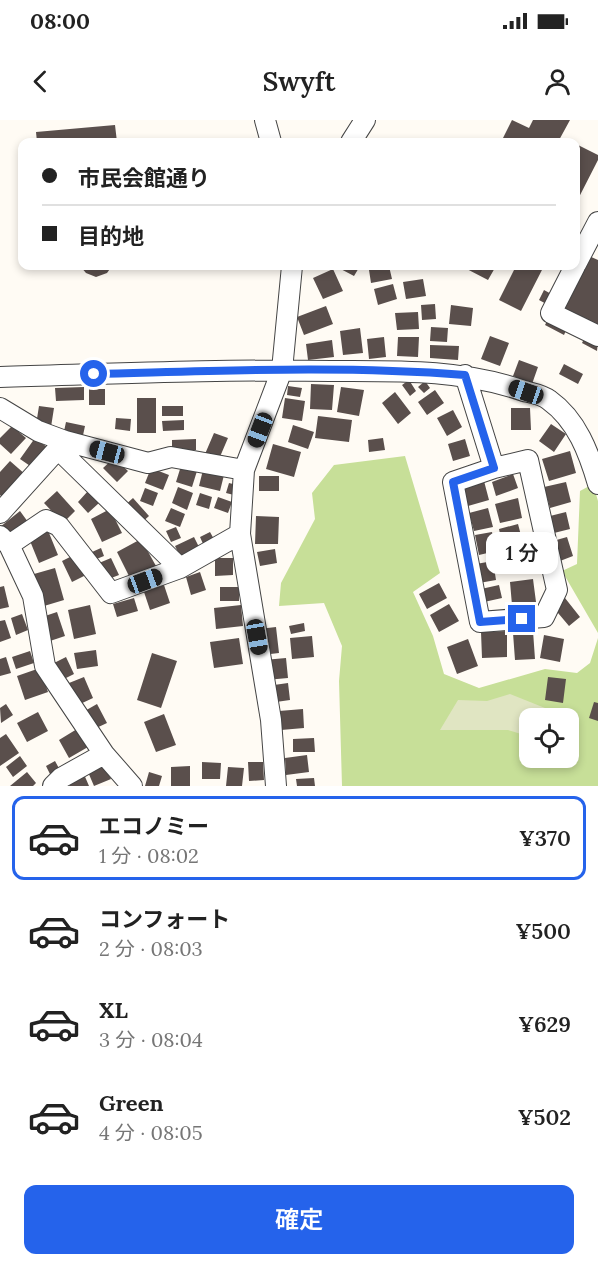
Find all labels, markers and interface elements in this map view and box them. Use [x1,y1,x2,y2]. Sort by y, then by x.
text: 08:00 [30,7,90,35]
text: Swyft [263,64,335,98]
icon: back [24,65,57,98]
icon: person [541,65,574,98]
text: 市民会館通り [78,164,210,192]
text: 目的地 [78,222,144,250]
route start [80,360,107,387]
car [506,378,546,406]
car [245,410,275,450]
car [87,439,127,465]
callout: 1 分 [486,532,558,574]
text: 1 分 [505,540,539,565]
car [125,566,165,596]
route end [508,605,535,632]
car [245,618,269,656]
map controls [519,708,579,768]
button: locate [519,708,579,768]
icon: car [27,811,81,865]
text: エコノミー [99,812,209,840]
text: ¥370 [519,824,571,852]
text: 1 分 · 08:02 [99,843,199,868]
icon: car [27,904,81,958]
text: コンフォート [99,905,230,933]
text: ¥500 [516,917,571,945]
text: 2 分 · 08:03 [99,936,203,961]
text: XL [99,996,128,1024]
icon: car [27,997,81,1051]
text: ¥629 [518,1010,571,1038]
text: 3 分 · 08:04 [99,1027,203,1052]
text: Green [99,1089,164,1117]
icon: car [27,1090,81,1144]
text: ¥502 [518,1103,571,1131]
text: 4 分 · 08:05 [99,1120,203,1145]
button: 確定 [24,1185,574,1254]

